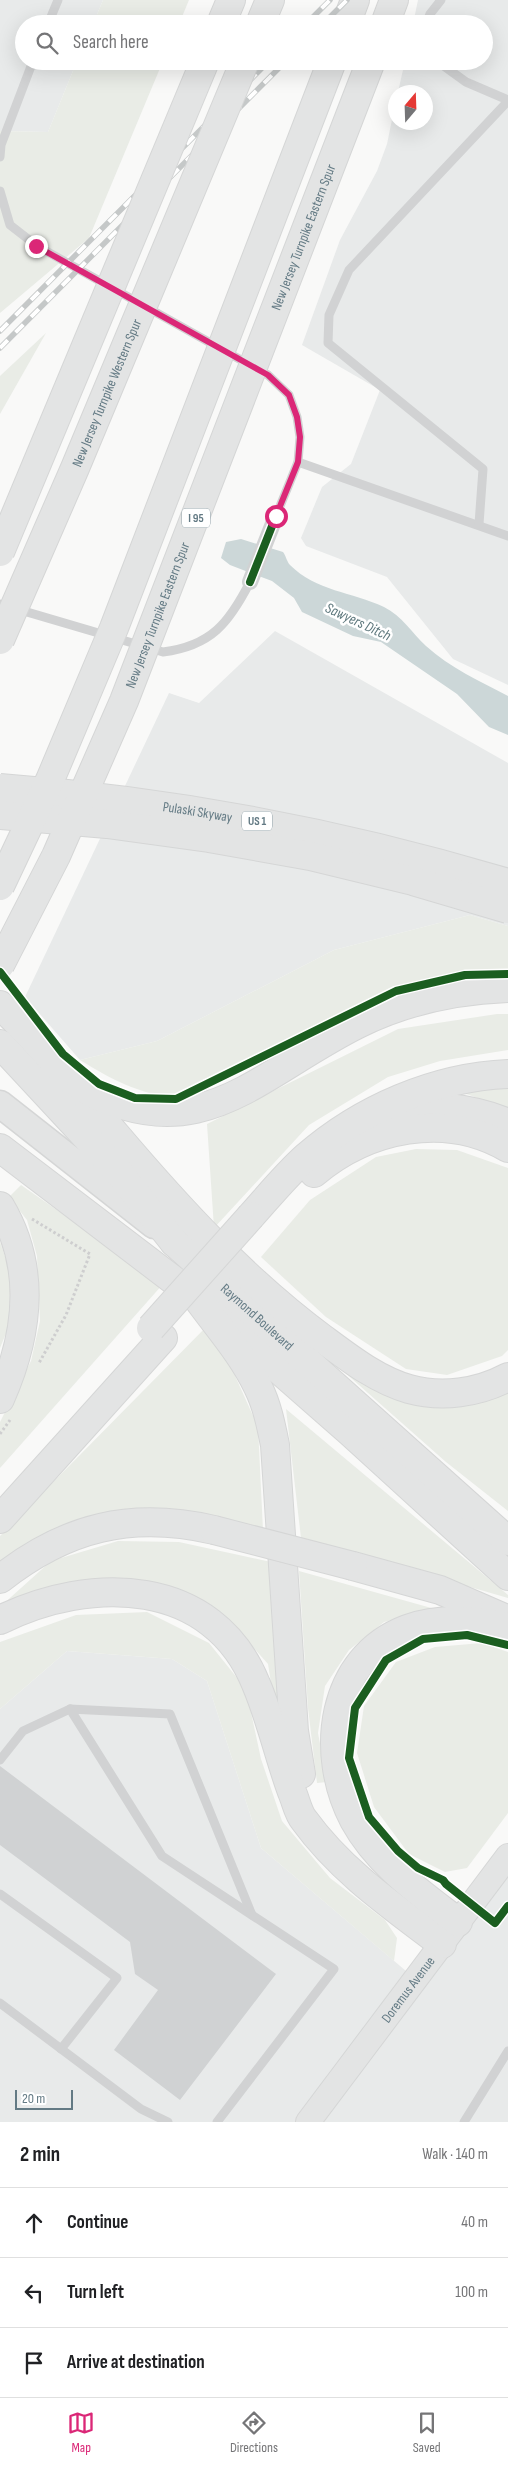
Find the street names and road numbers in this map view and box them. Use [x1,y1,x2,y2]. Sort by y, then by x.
street label: New Jersey Turnpike Eastern Spur [267,162,339,313]
street label: New Jersey Turnpike Western Spur [68,316,145,469]
road number: I 95 [182,508,210,528]
street label: New Jersey Turnpike Eastern Spur [121,540,193,690]
street label: Pulaski Skyway [162,798,234,826]
road number: US 1 [242,811,272,830]
street label: Raymond Boulevard [217,1280,298,1354]
street label: Doremus Avenue [377,1953,438,2026]

